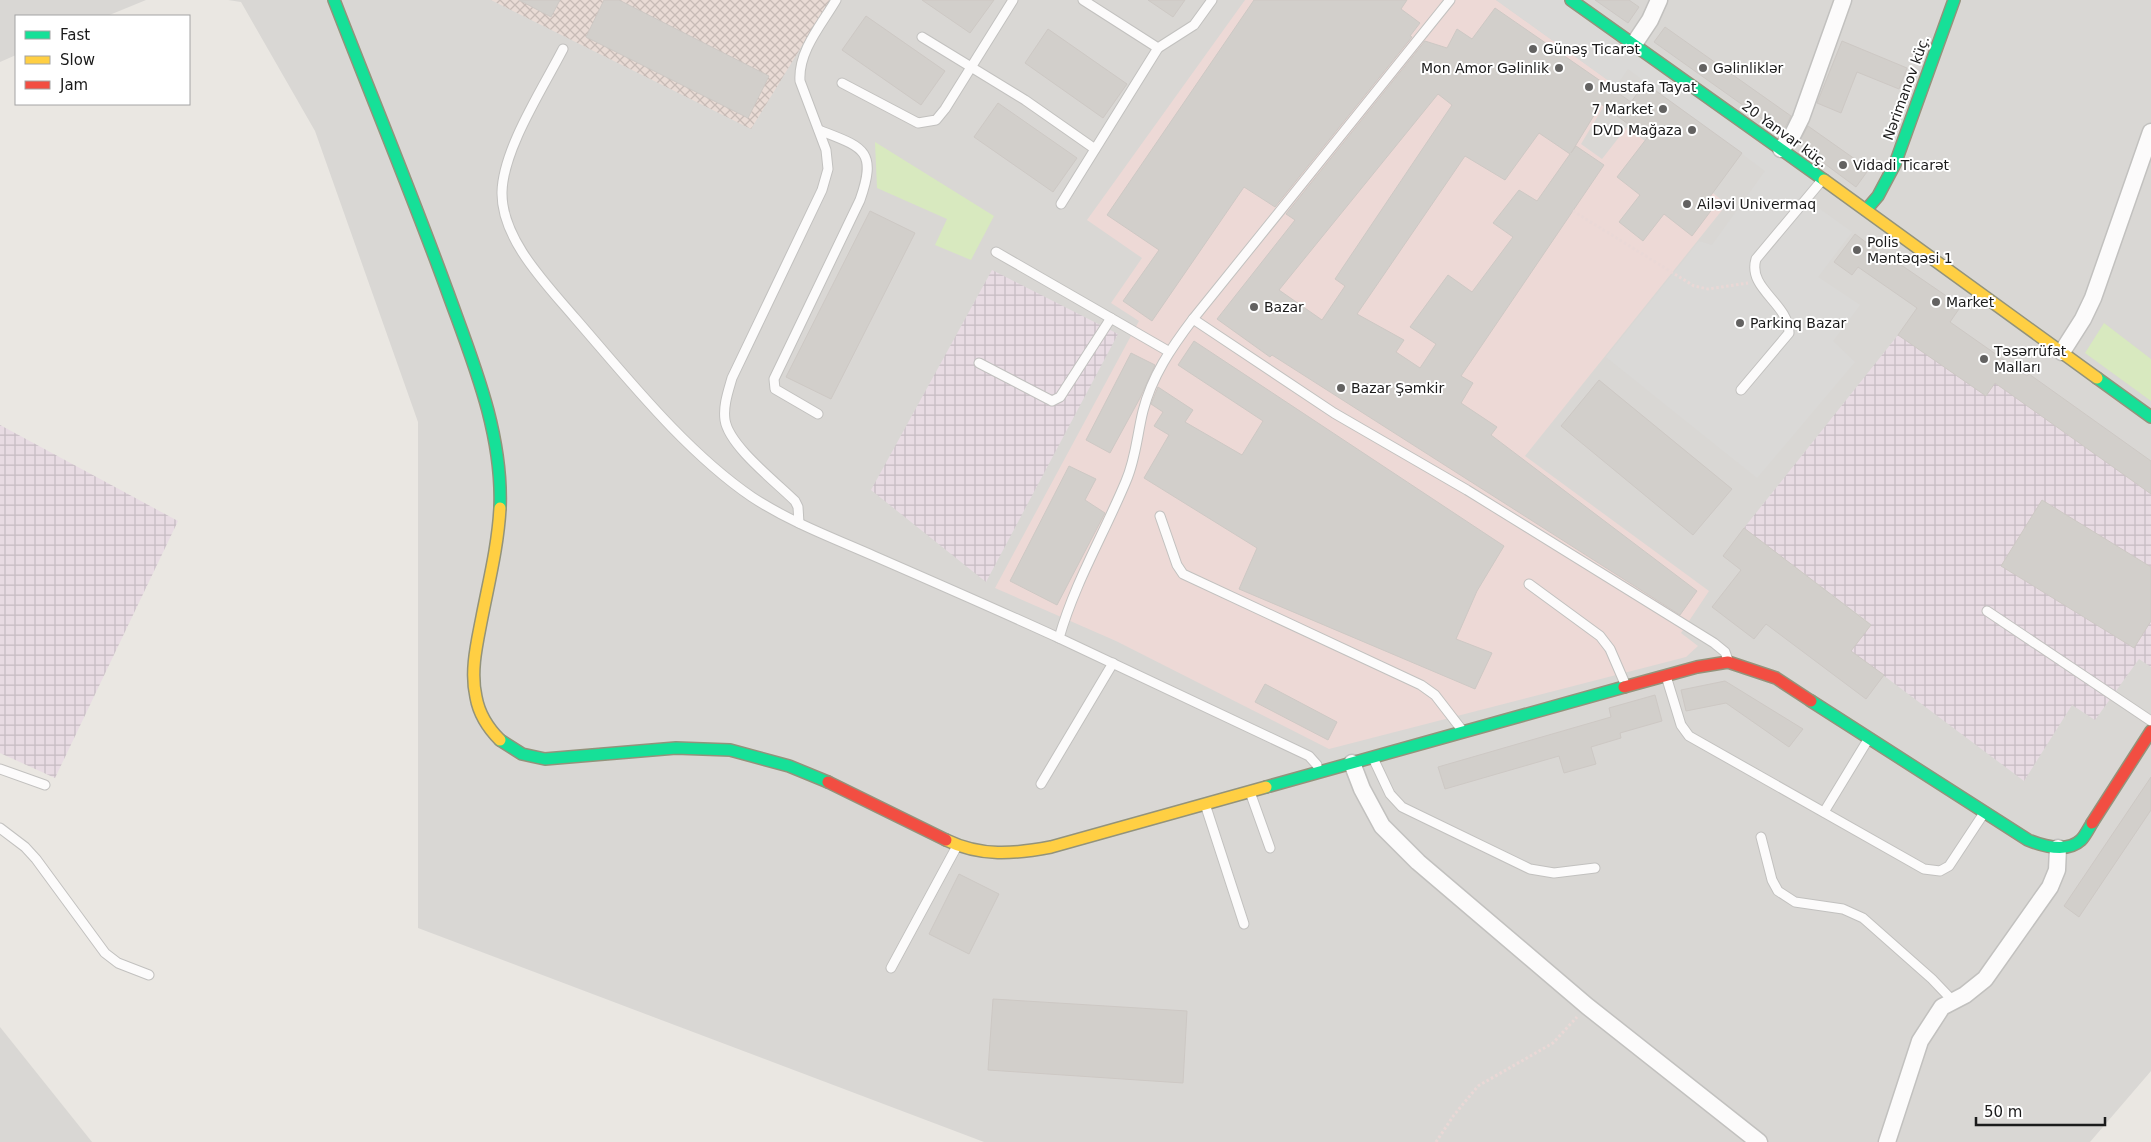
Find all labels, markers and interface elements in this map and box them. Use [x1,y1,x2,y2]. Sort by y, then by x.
legend [15,15,190,105]
text: Fast [60,26,90,44]
street label: Nərimanov küç. [1880,34,1932,142]
place label: Günəş Ticarət [1543,41,1641,57]
marker: Günəş Ticarət [1527,43,1539,55]
text: Slow [60,51,95,69]
place label: Mon Amor Gəlinlik [1421,60,1550,76]
place label: Gəlinliklər [1713,60,1784,76]
marker: Mon Amor Gəlinlik [1553,62,1565,74]
marker: Gəlinliklər [1697,62,1709,74]
text: Jam [59,76,88,94]
place label: Mustafa Tayat [1599,79,1697,95]
marker: Mustafa Tayat [1583,81,1595,93]
street label: 20 Yanvar küç. [1739,98,1831,170]
place label: 7 Market [1592,101,1654,117]
marker: 7 Market [1657,103,1669,115]
place label: DVD Mağaza [1593,122,1682,138]
marker: DVD Mağaza [1686,124,1698,136]
place label: Vidadi Ticarət [1853,157,1950,173]
marker: Vidadi Ticarət [1837,159,1849,171]
place label: Ailəvi Univermaq [1697,196,1816,212]
marker: Ailəvi Univermaq [1681,198,1693,210]
place label: Polis Məntəqəsi 1 [1867,234,1953,266]
marker: Polis Məntəqəsi 1 [1851,244,1863,256]
place label: Market [1946,294,1995,310]
marker: Market [1930,296,1942,308]
place label: Bazar [1264,299,1304,315]
marker: Bazar [1248,301,1260,313]
place label: Parkinq Bazar [1750,315,1846,331]
marker: Parkinq Bazar [1734,317,1746,329]
place label: Təsərrüfat Malları [1993,343,2067,375]
marker: Təsərrüfat Malları [1978,353,1990,365]
place label: Bazar Şəmkir [1351,380,1444,396]
marker: Bazar Şəmkir [1335,382,1347,394]
scale bar [1976,1094,2105,1126]
text: 50 m [1984,1103,2022,1121]

